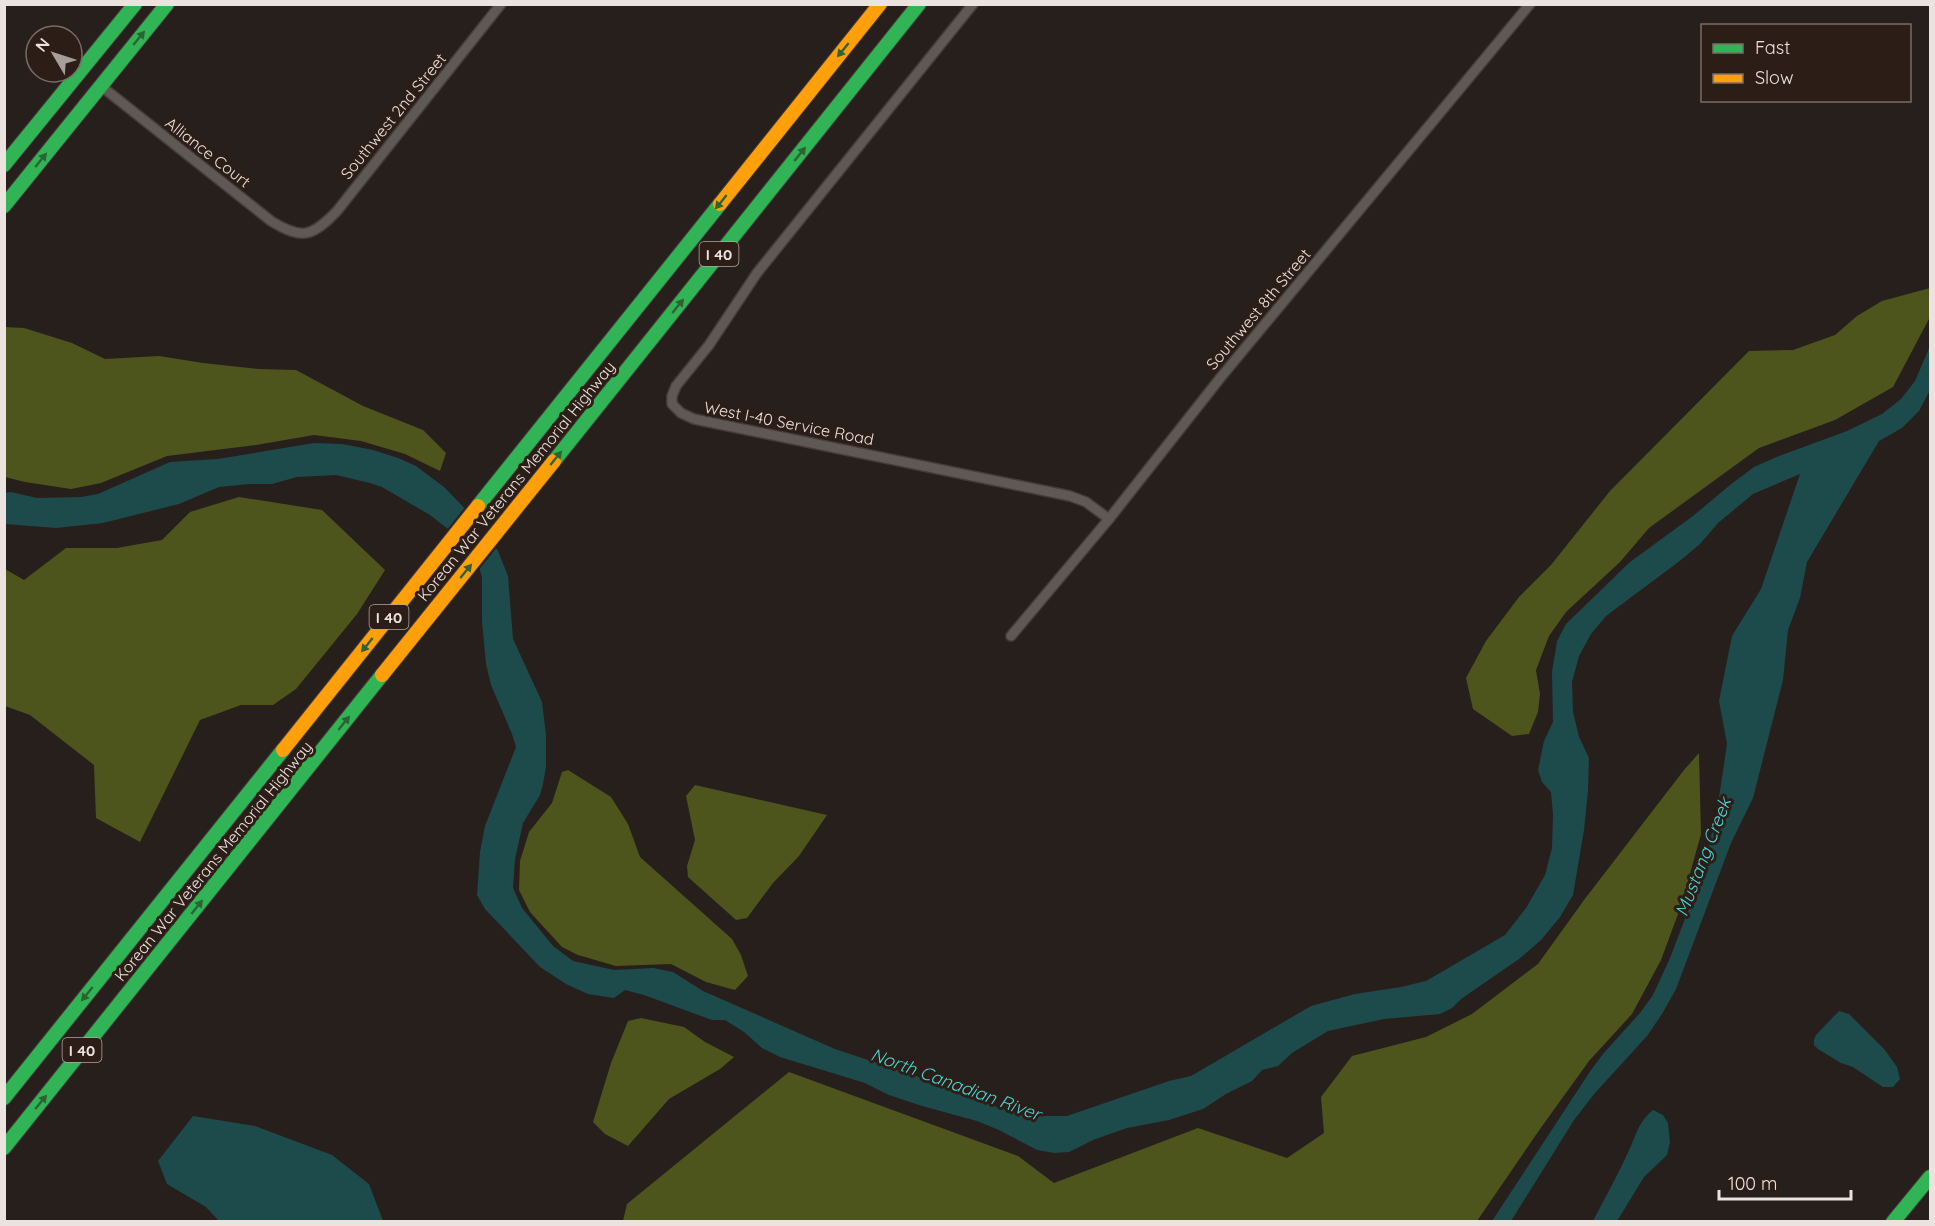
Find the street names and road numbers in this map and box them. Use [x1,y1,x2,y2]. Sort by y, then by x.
street label: Southwest 2nd Street [336,49,450,183]
street label: Alliance Court [161,113,255,191]
road number: I 40 [700,242,738,266]
street label: Southwest 8th Street [1202,244,1314,374]
street label: Korean War Veterans Memorial Highway [413,357,619,605]
street label: West I-40 Service Road [702,397,876,449]
road number: I 40 [370,605,408,629]
street label: Korean War Veterans Memorial Highway [110,737,316,985]
road number: I 40 [62,1038,101,1062]

